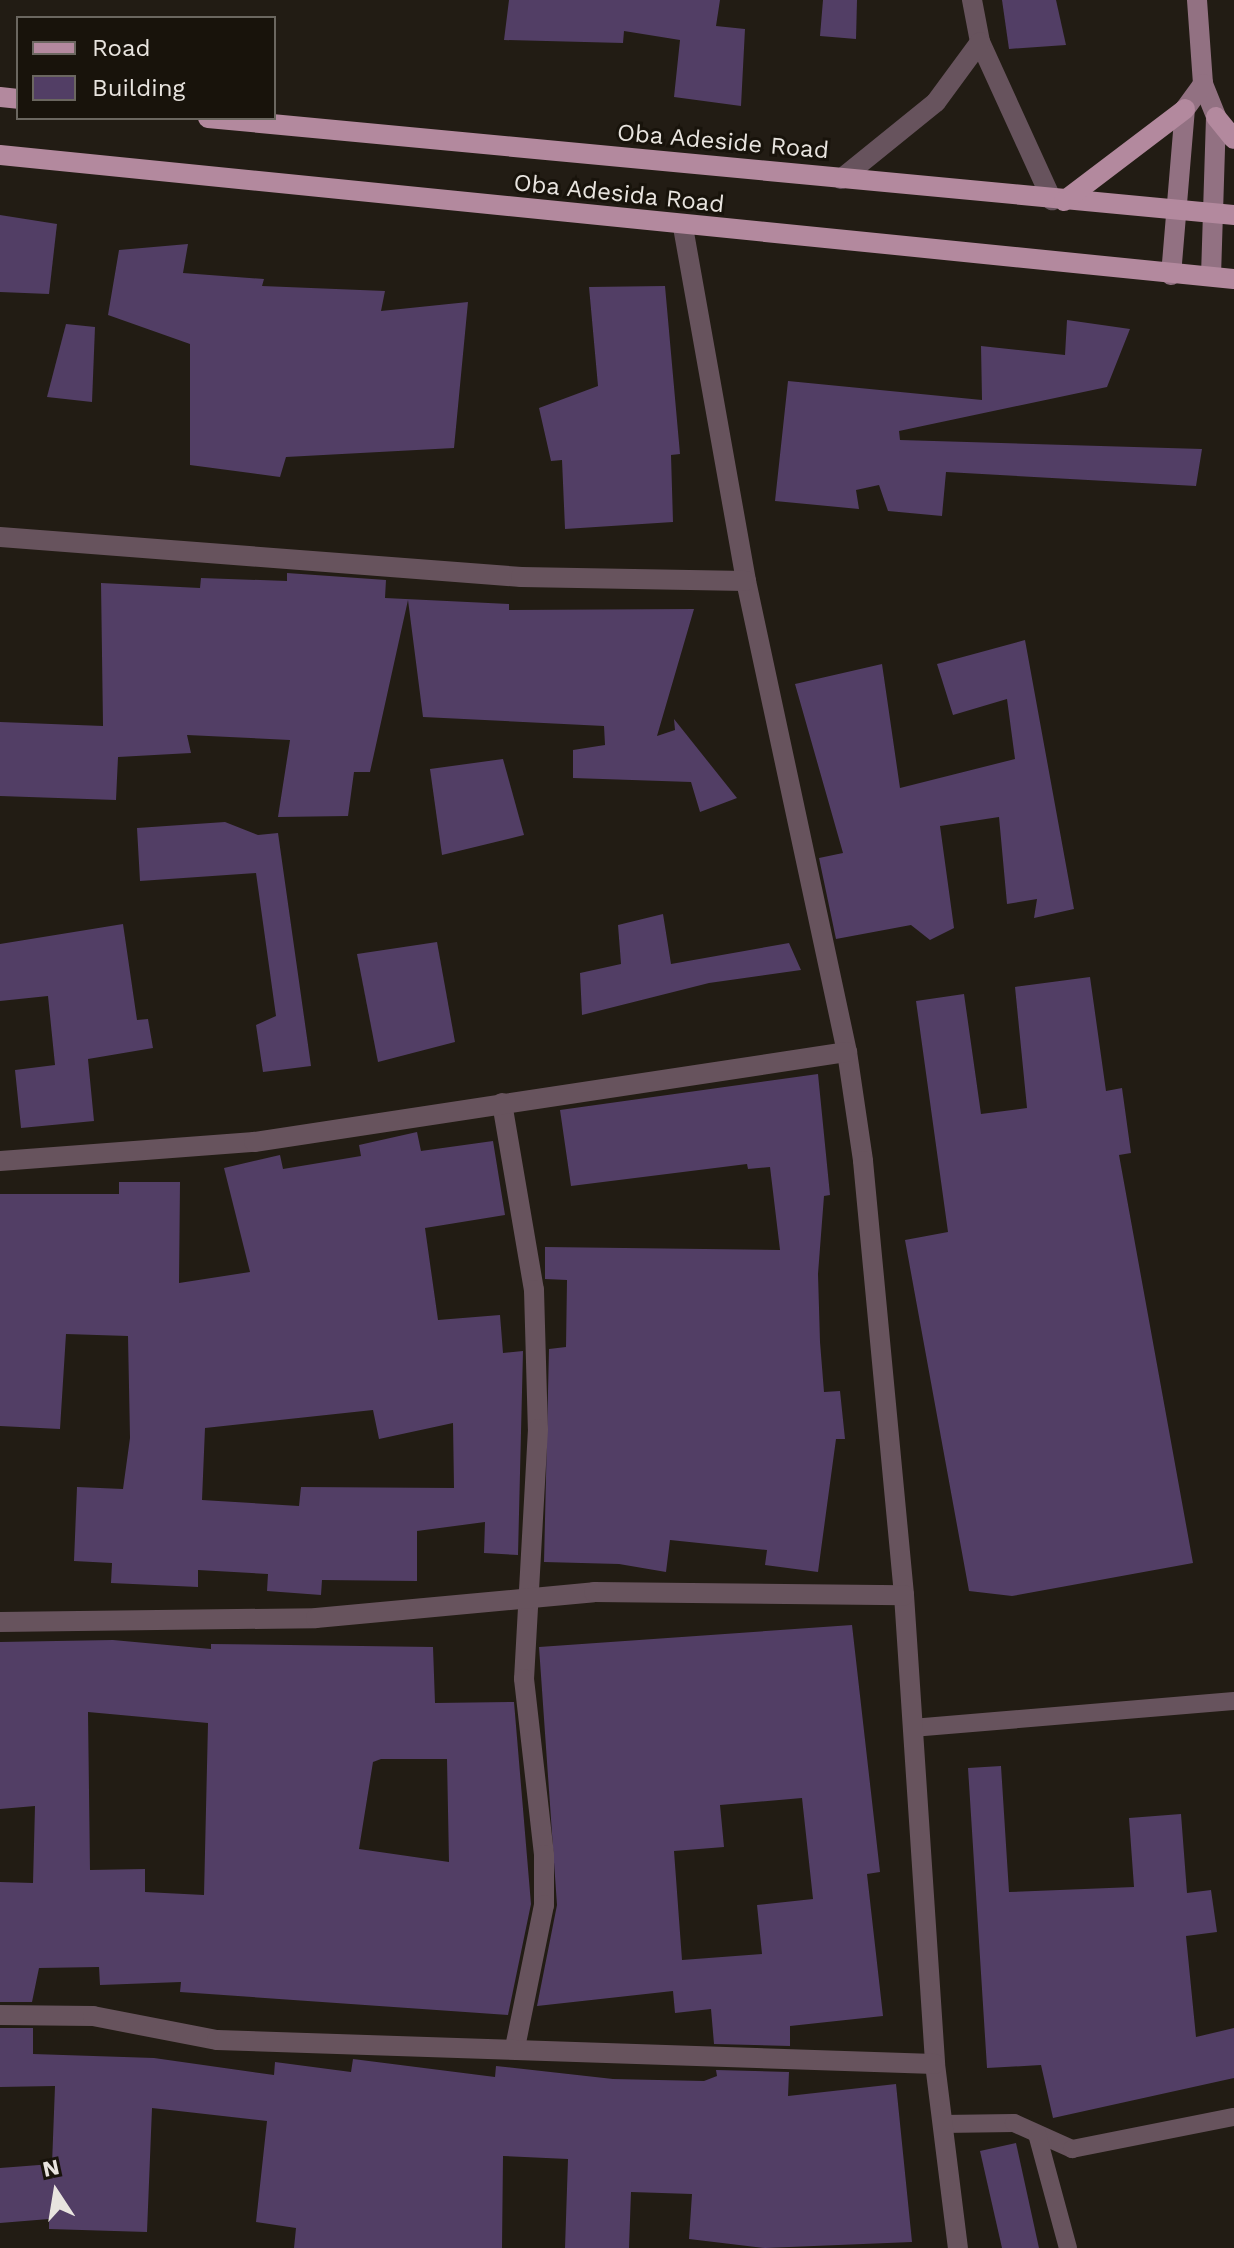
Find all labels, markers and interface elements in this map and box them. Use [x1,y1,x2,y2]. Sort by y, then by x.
legend [16,16,276,120]
text: Road [92,34,151,62]
text: Building [92,74,185,102]
street label: Oba Adeside Road [615,118,831,166]
street label: Oba Adesida Road [511,169,727,219]
north arrow [16,2152,96,2232]
text: N [40,2154,61,2182]

